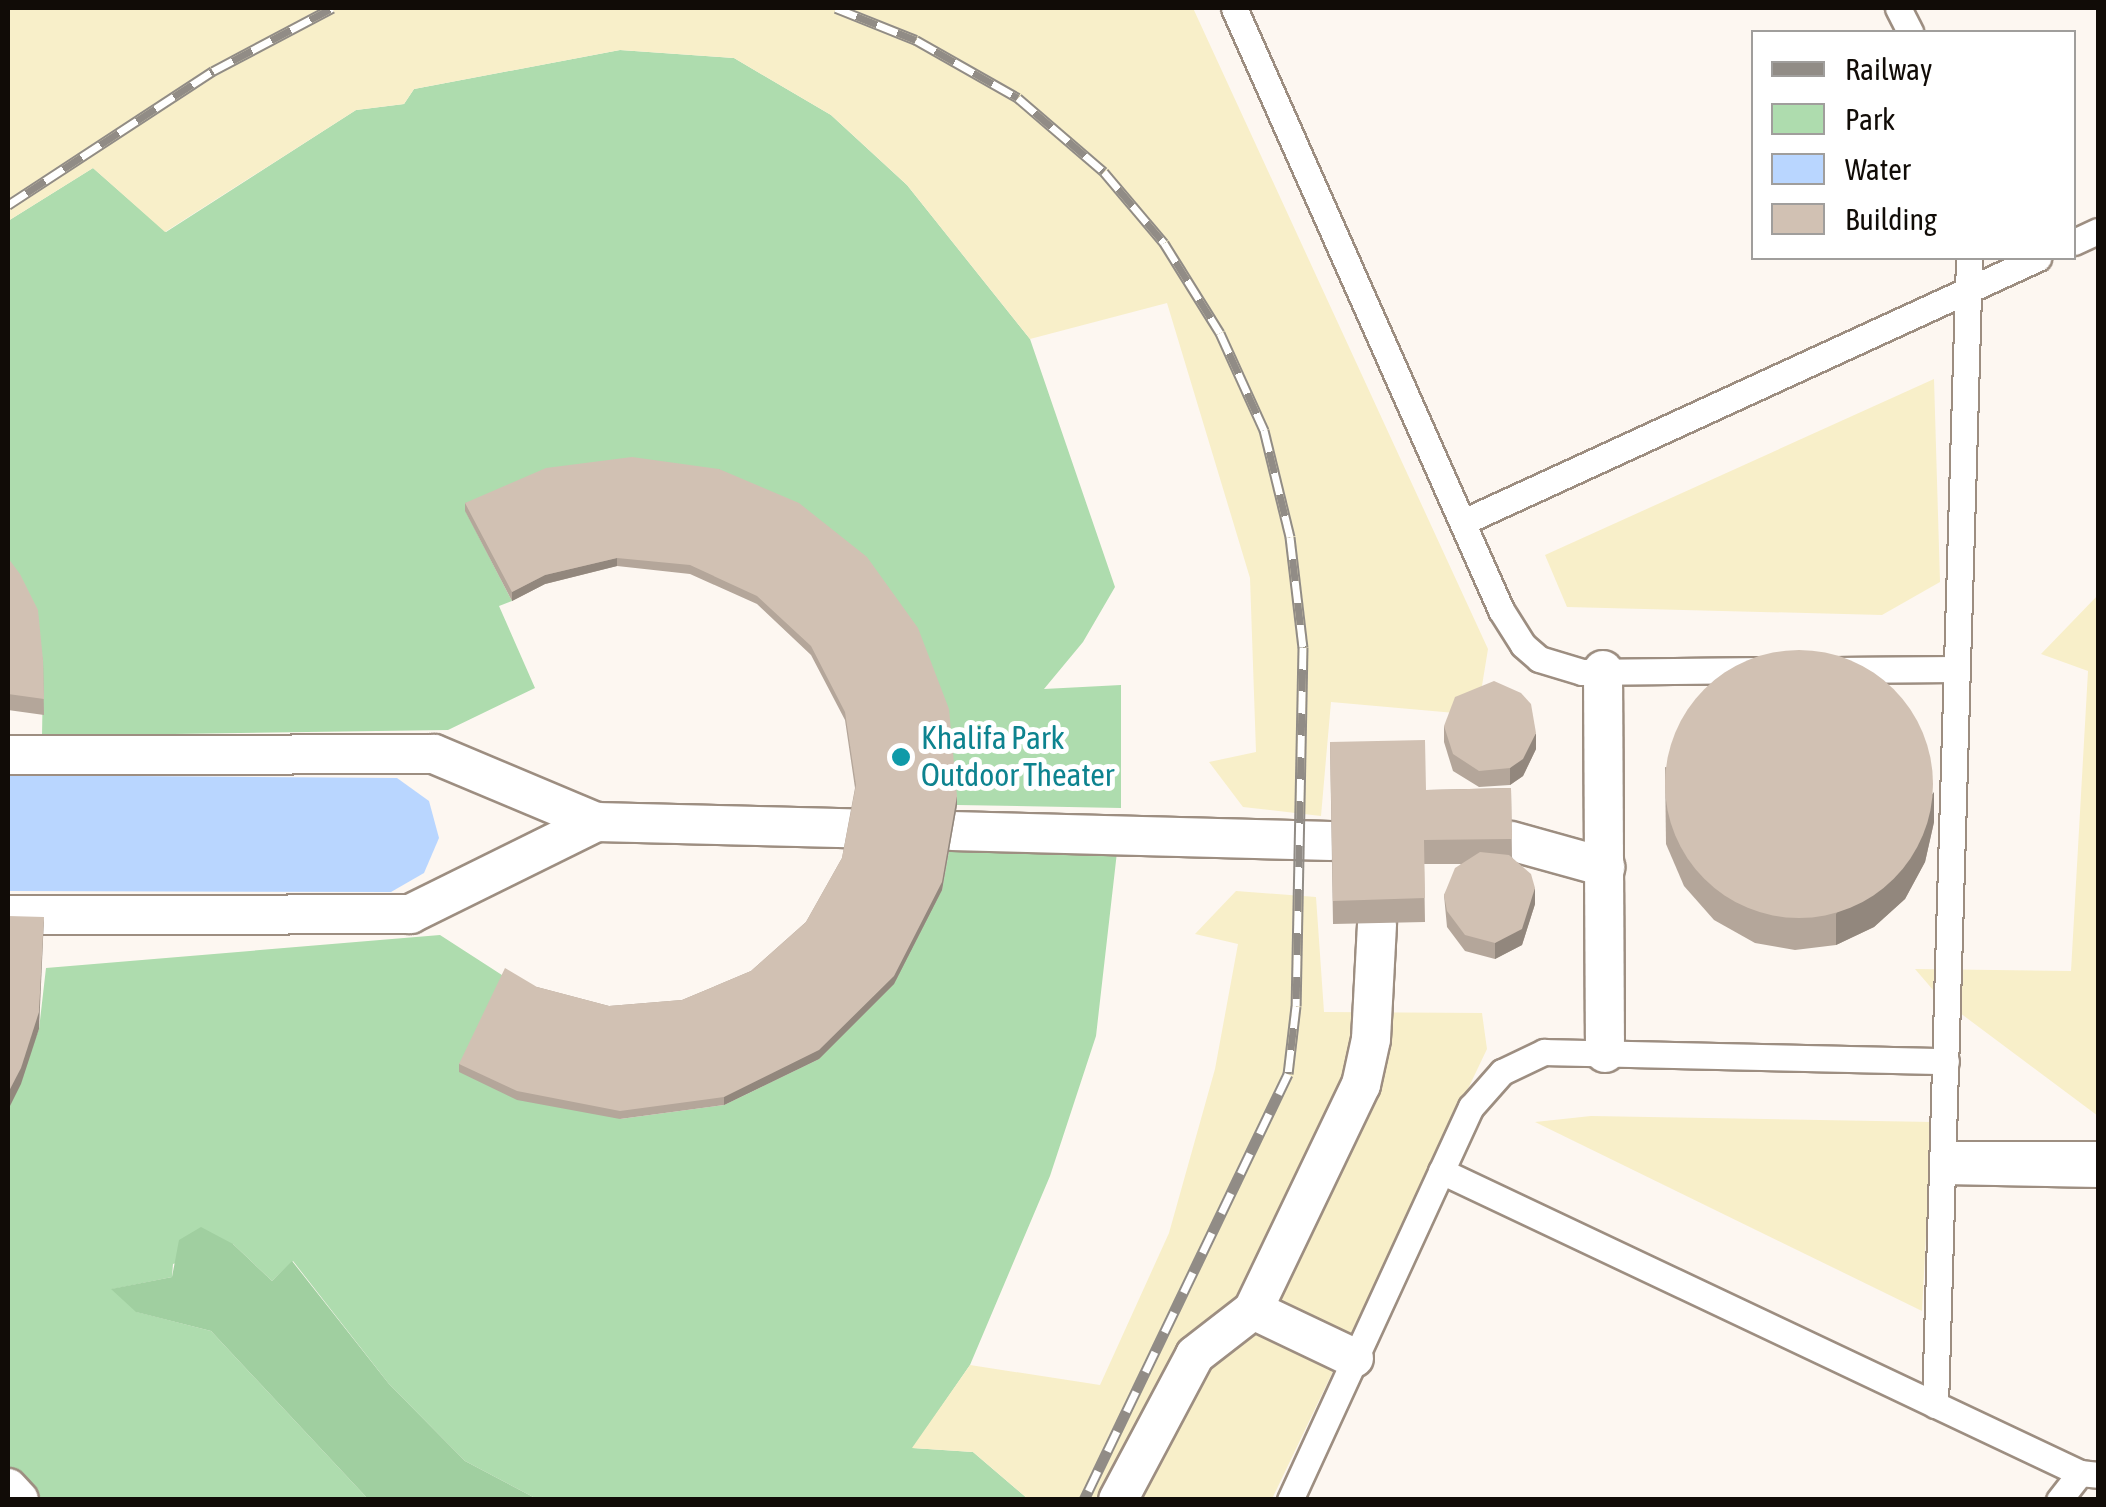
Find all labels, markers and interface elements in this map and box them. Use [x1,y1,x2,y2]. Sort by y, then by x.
legend [1751,30,2076,260]
text: Railway [1845,52,1932,86]
text: Park [1845,102,1895,136]
text: Water [1845,152,1911,186]
text: Building [1845,202,1937,236]
place label: Khalifa Park Outdoor Theater [921,720,1114,795]
marker: Khalifa Park Outdoor Theater [890,746,912,768]

